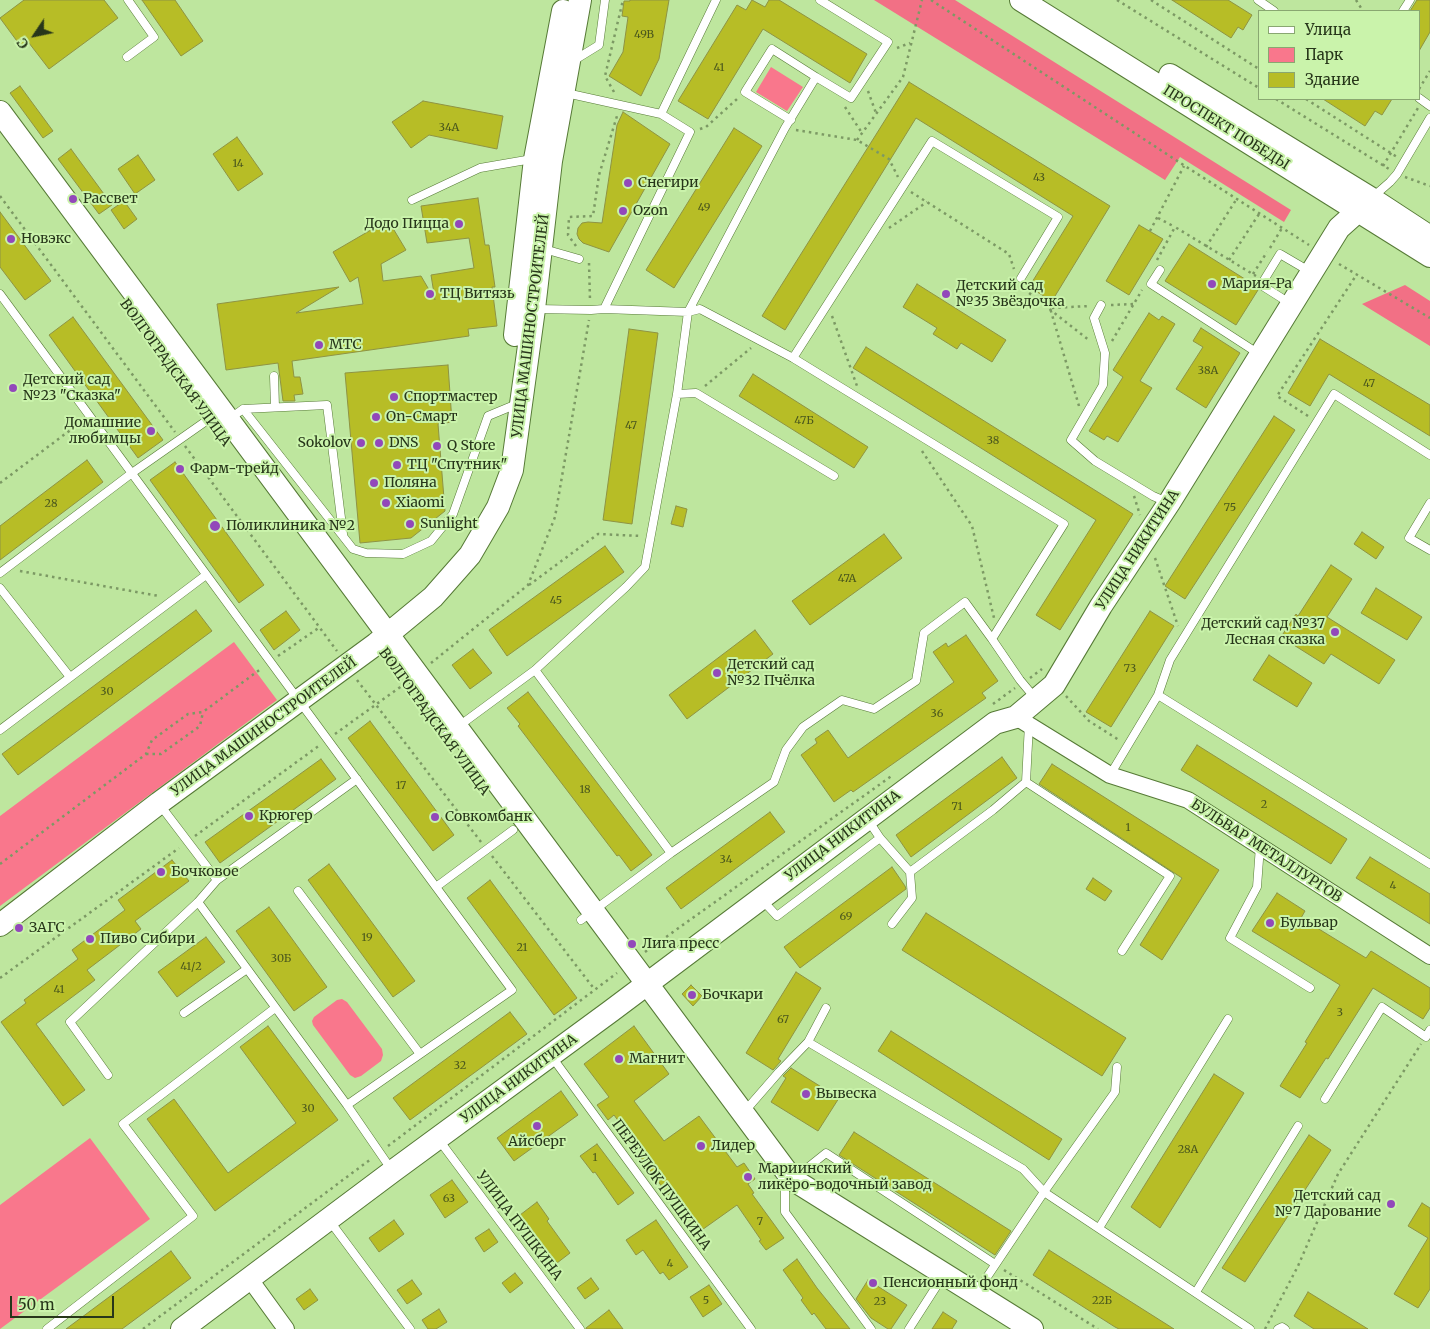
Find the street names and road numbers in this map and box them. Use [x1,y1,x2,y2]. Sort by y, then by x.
street label: ПРОСПЕКТ ПОБЕДЫ [1160,82,1292,174]
street label: УЛИЦА МАШИНОСТРОИТЕЛЕЙ [509,213,553,439]
street label: ВОЛГОГРАДСКАЯ УЛИЦА [116,296,234,450]
street label: УЛИЦА НИКИТИНА [1093,487,1183,613]
street label: ВОЛГОГРАДСКАЯ УЛИЦА [375,645,493,799]
street label: УЛИЦА МАШИНОСТРОИТЕЛЕЙ [168,654,360,800]
street label: УЛИЦА НИКИТИНА [782,787,904,885]
street label: БУЛЬВАР МЕТАЛЛУРГОВ [1187,796,1345,906]
street label: УЛИЦА НИКИТИНА [457,1031,581,1127]
street label: ПЕРЕУЛОК ПУШКИНА [608,1116,714,1254]
street label: УЛИЦА ПУШКИНА [473,1168,565,1284]

